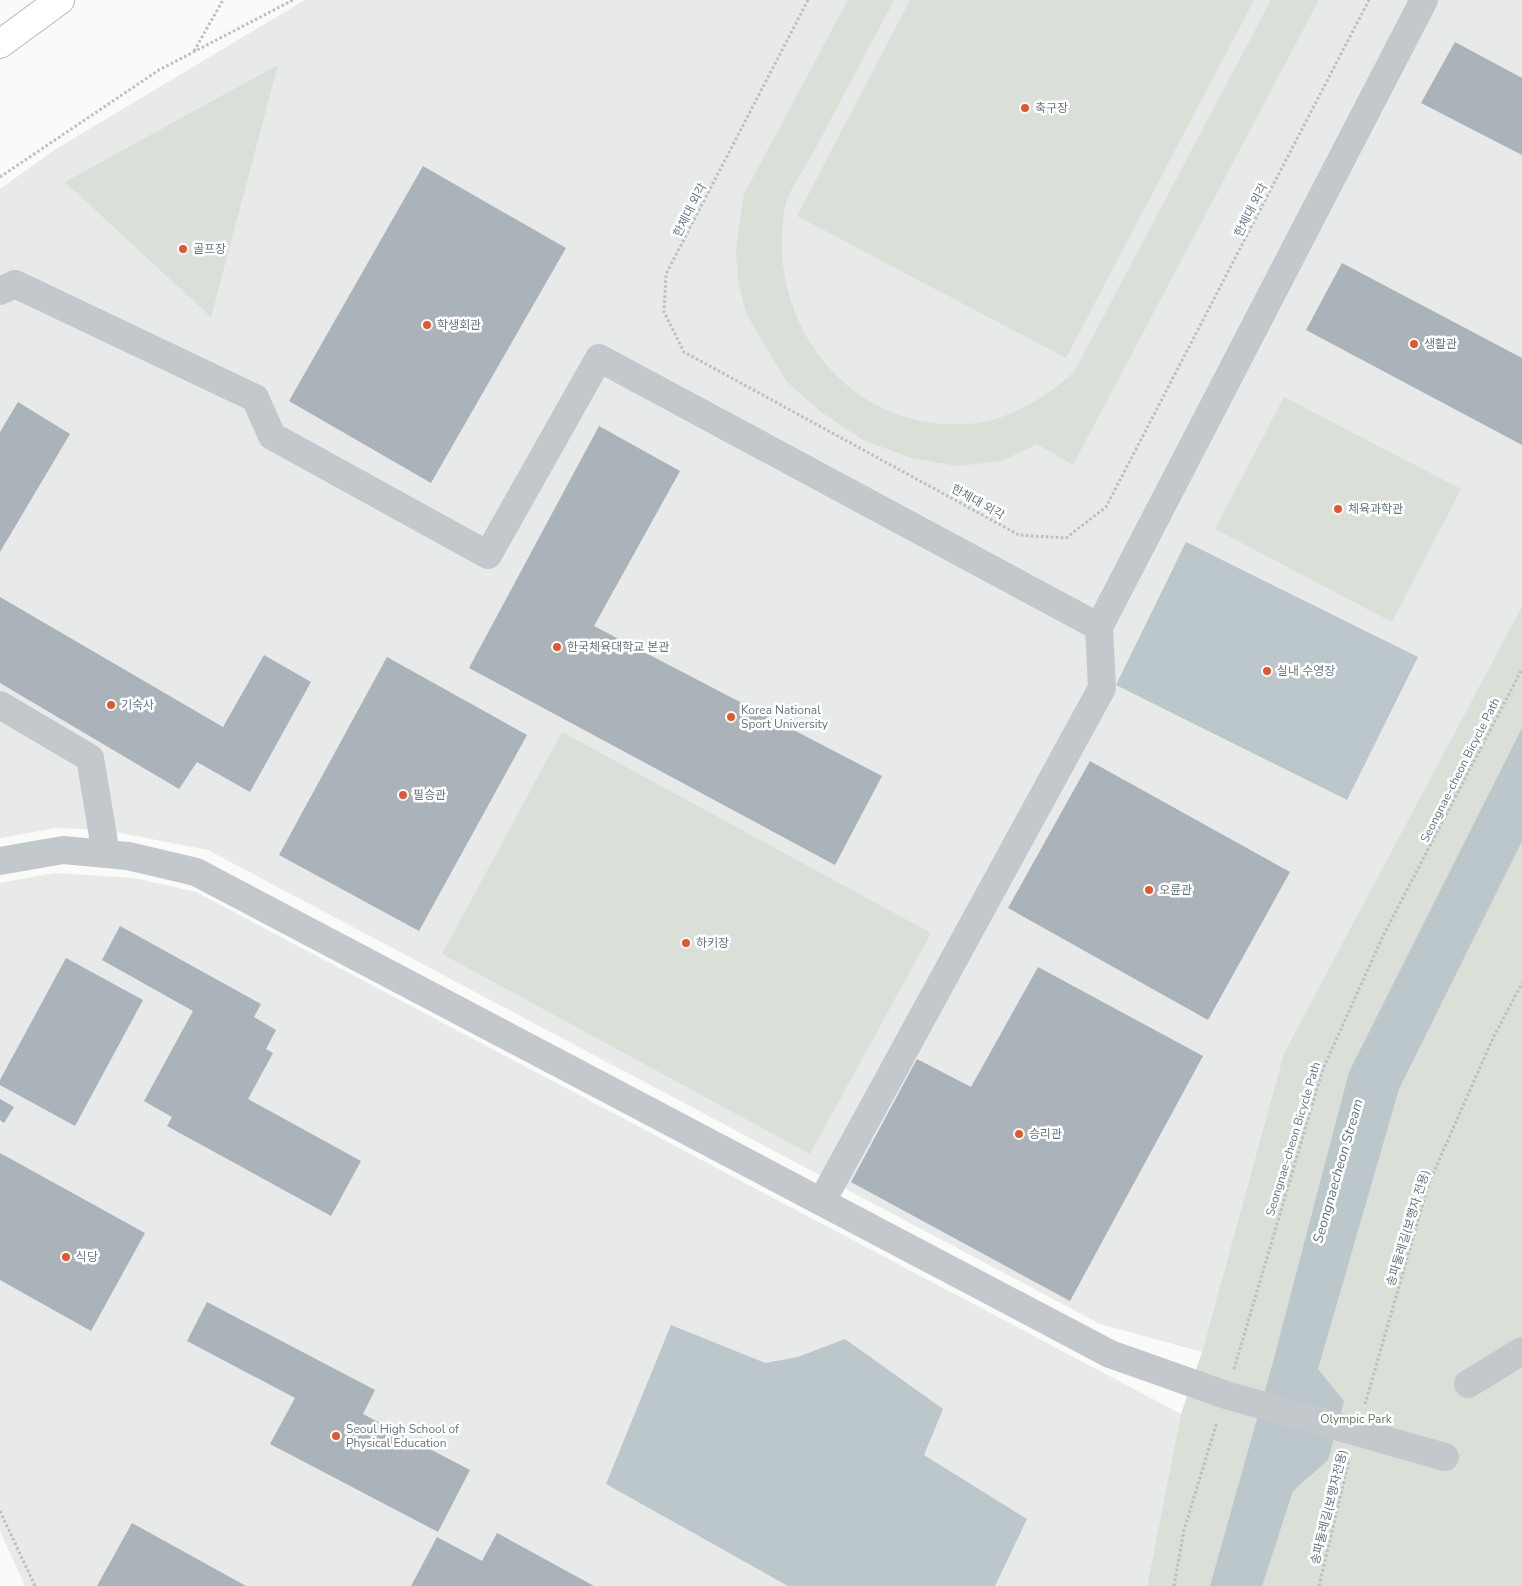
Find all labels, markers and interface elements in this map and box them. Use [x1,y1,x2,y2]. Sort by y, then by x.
place label: 축구장 [1035,100,1068,116]
marker: 축구장 [1019,102,1031,114]
street label: 한체대 외각 [670,180,710,240]
street label: 한체대 외각 [1231,180,1271,240]
place label: 골프장 [193,241,226,257]
marker: 골프장 [177,243,189,255]
place label: 학생회관 [437,317,481,333]
marker: 학생회관 [421,319,433,331]
place label: 생활관 [1424,336,1457,352]
marker: 생활관 [1408,338,1420,350]
street label: 한체대 외각 [949,481,1007,523]
place label: 체육과학관 [1348,501,1403,517]
marker: 체육과학관 [1332,503,1344,515]
place label: 한국체육대학교 본관 [567,639,669,655]
marker: 한국체육대학교 본관 [551,641,563,653]
place label: 실내 수영장 [1277,663,1335,679]
marker: 실내 수영장 [1261,665,1273,677]
street label: Seongnae-cheon Bicycle Path [1416,695,1504,845]
place label: 기숙사 [121,697,154,713]
marker: 기숙사 [105,699,117,711]
place label: Korea National Sport University [741,702,829,732]
marker: Korea National Sport University [725,711,737,723]
place label: 필승관 [413,787,446,803]
marker: 필승관 [397,789,409,801]
place label: 오륜관 [1159,882,1192,898]
marker: 오륜관 [1143,884,1155,896]
place label: 하키장 [696,935,729,951]
marker: 하키장 [680,937,692,949]
street label: Seongnae-cheon Bicycle Path [1262,1060,1324,1218]
water label: Seongnaecheon Stream [1308,1097,1368,1245]
place label: 승리관 [1029,1126,1062,1142]
marker: 승리관 [1013,1128,1025,1140]
street label: 송파둘레길(보행자 전용) [1383,1168,1433,1288]
place label: 식당 [76,1249,98,1265]
marker: 식당 [60,1251,72,1263]
park label: Olympic Park [1320,1411,1393,1427]
place label: Seoul High School of Physical Education [346,1421,460,1451]
marker: Seoul High School of Physical Education [330,1430,342,1442]
street label: 송파둘레길(보행자전용) [1307,1448,1351,1566]

